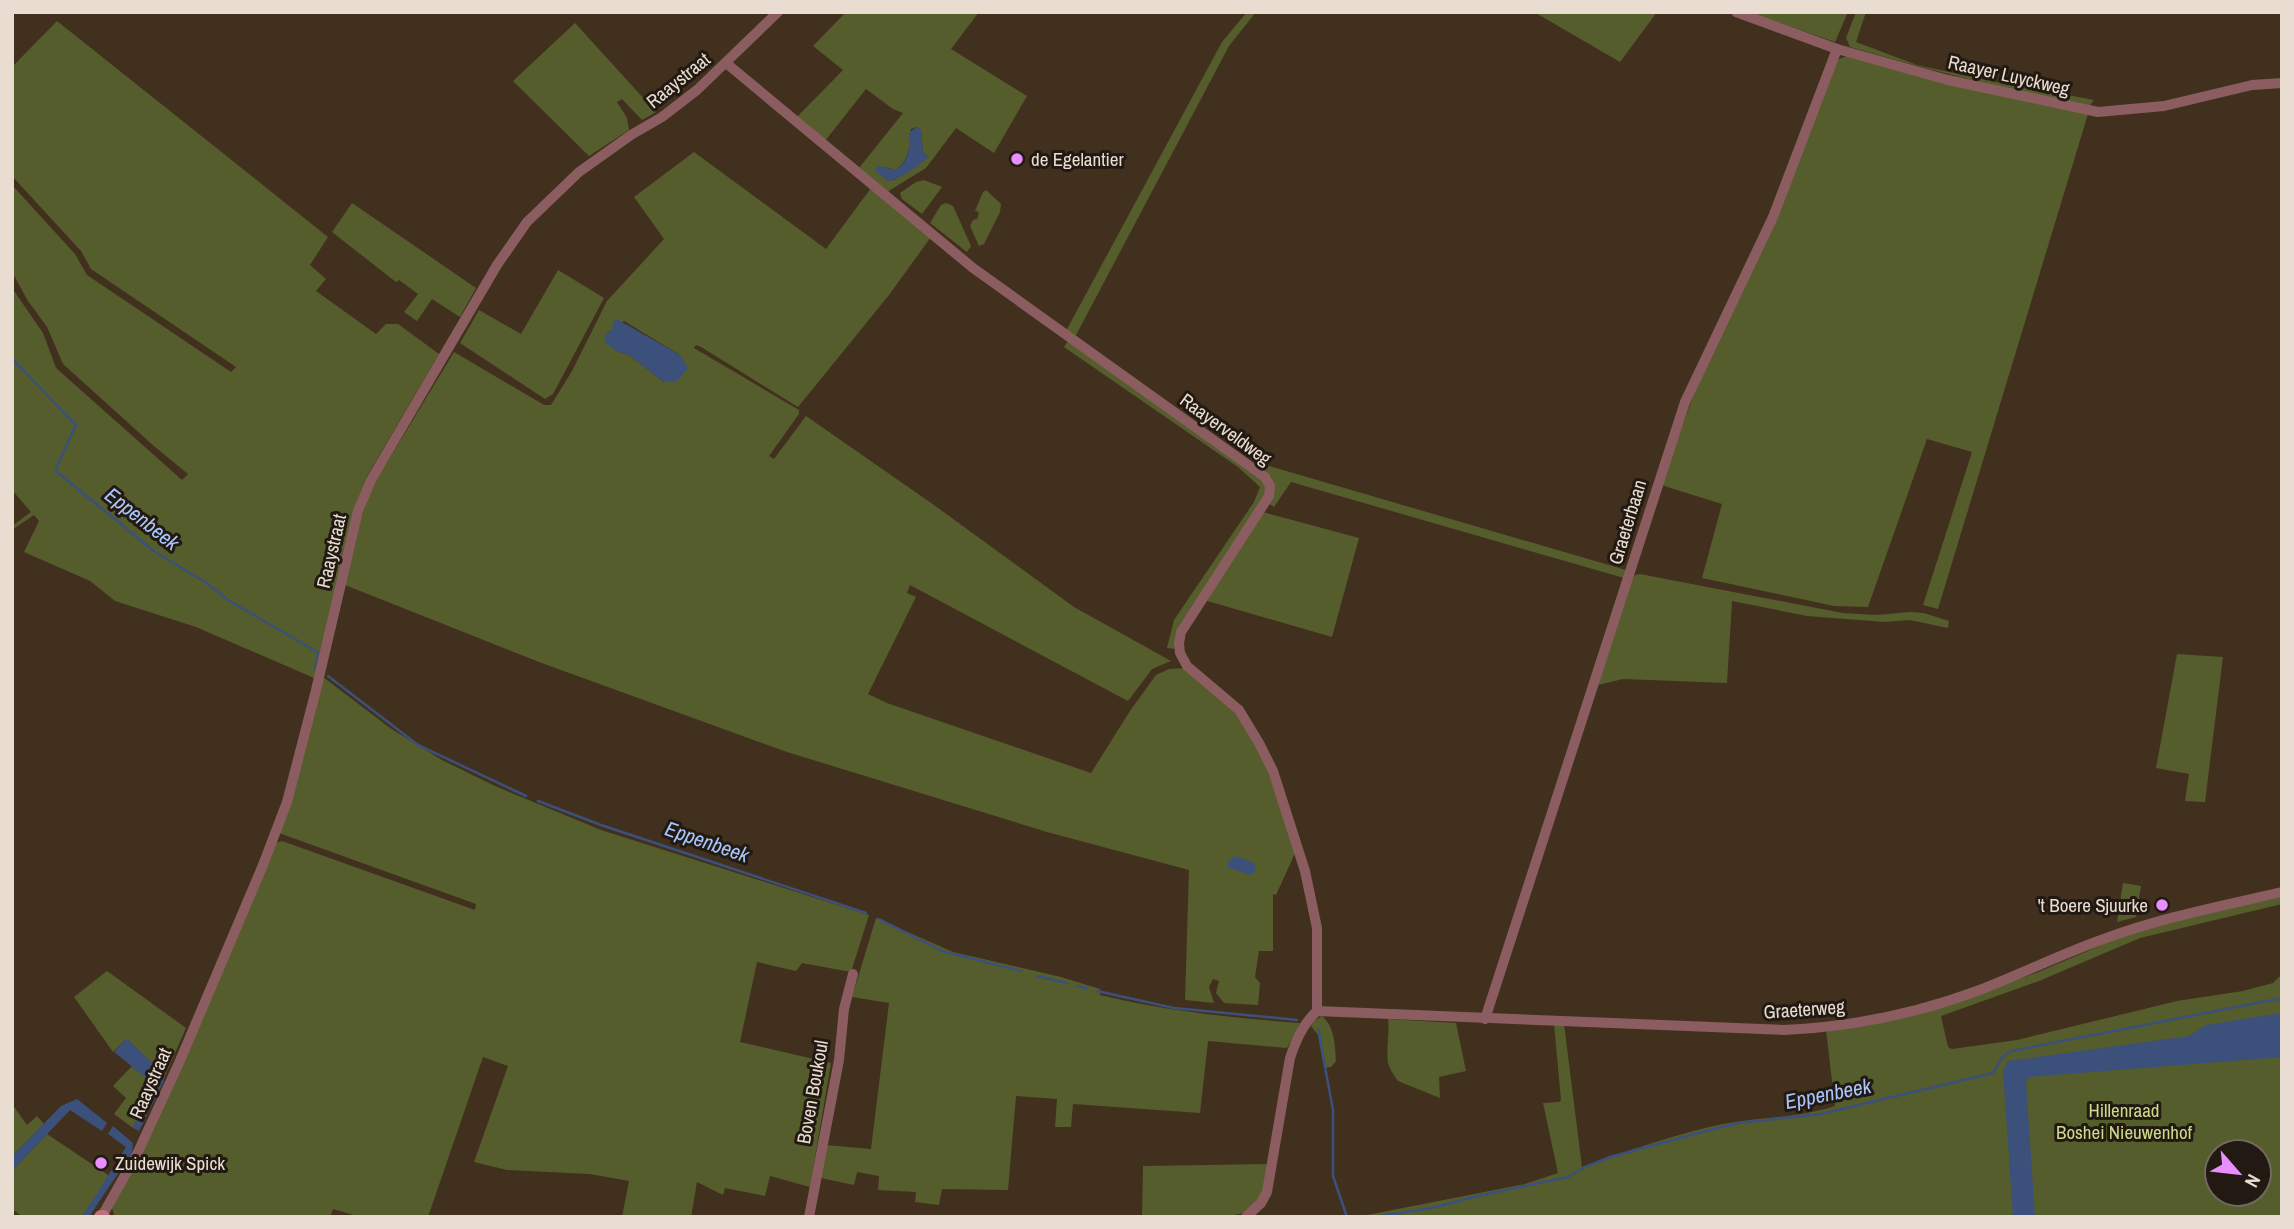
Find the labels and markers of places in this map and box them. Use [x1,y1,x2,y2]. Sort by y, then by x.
place label: de Egelantier [1031,146,1124,172]
marker: de Egelantier [1009,151,1025,167]
place label: 't Boere Sjuurke [2038,892,2148,918]
marker: 't Boere Sjuurke [2154,897,2170,913]
place label: Zuidewijk Spick [115,1150,225,1176]
marker: Zuidewijk Spick [93,1155,109,1171]

